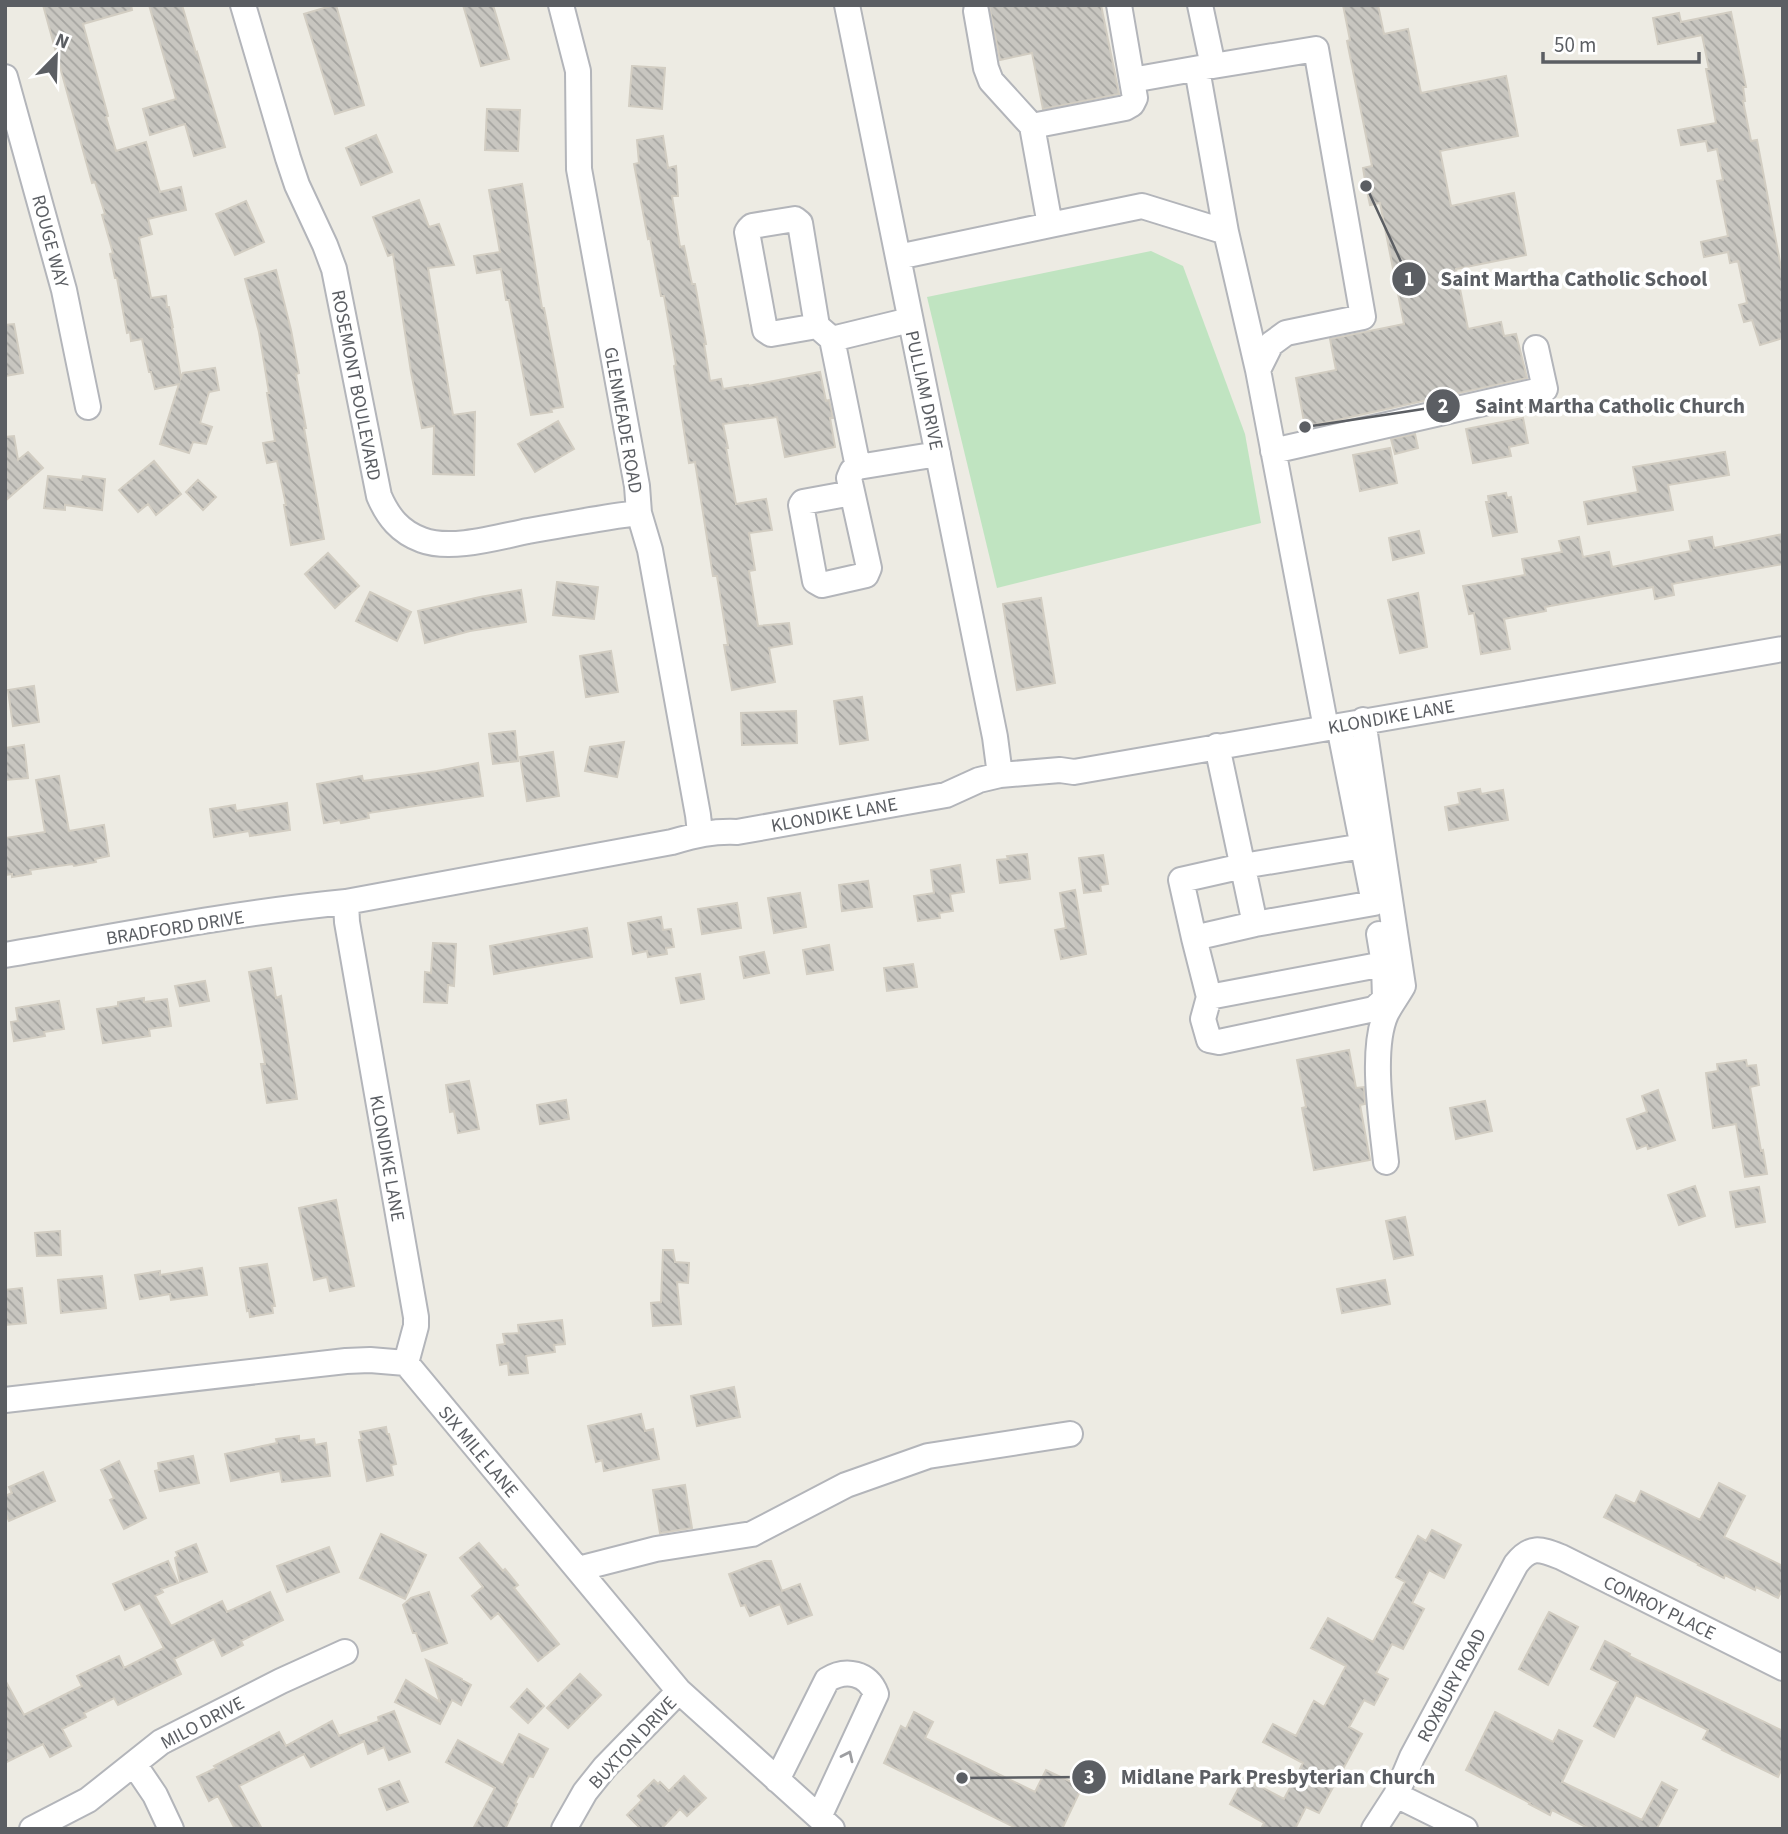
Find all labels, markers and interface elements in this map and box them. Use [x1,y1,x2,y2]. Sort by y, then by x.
north arrow [21,21,91,91]
scale bar [1543,21,1699,65]
text: N [51,27,73,57]
text: 50 m [1554,30,1596,60]
street label: ROUGE WAY [24,192,75,292]
callout: Saint Martha Catholic School [1391,258,1721,300]
text: 1 [1403,264,1415,294]
text: Saint Martha Catholic School [1441,264,1707,294]
street label: ROSEMONT BOULEVARD [324,288,387,483]
street label: PULLIAM DRIVE [898,328,949,453]
street label: GLENMEADE ROAD [596,345,649,496]
callout: Saint Martha Catholic Church [1426,385,1759,427]
text: 2 [1437,391,1449,421]
text: Saint Martha Catholic Church [1475,391,1745,421]
street label: KLONDIKE LANE [1326,693,1457,742]
street label: KLONDIKE LANE [769,791,900,840]
street label: BRADFORD DRIVE [104,904,246,953]
street label: KLONDIKE LANE [362,1093,411,1224]
street label: SIX MILE LANE [431,1400,524,1504]
street label: CONROY PLACE [1599,1569,1720,1647]
street label: ROXBURY ROAD [1411,1624,1494,1747]
street label: MILO DRIVE [156,1690,249,1757]
street label: BUXTON DRIVE [583,1691,683,1796]
one-way arrow [840,1751,854,1763]
callout: Midlane Park Presbyterian Church [1072,1756,1449,1798]
text: 3 [1083,1762,1095,1792]
text: Midlane Park Presbyterian Church [1121,1762,1435,1792]

